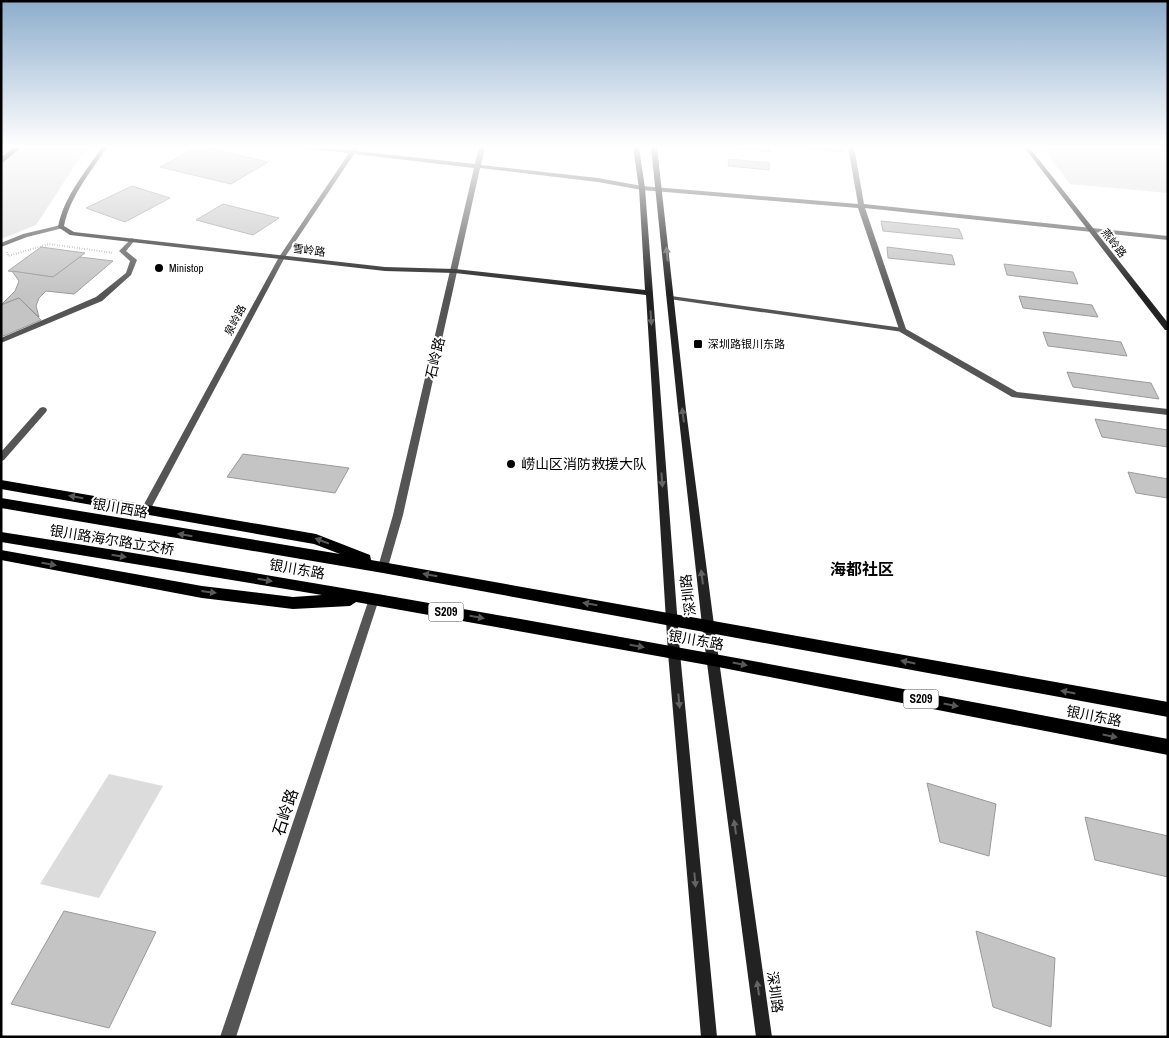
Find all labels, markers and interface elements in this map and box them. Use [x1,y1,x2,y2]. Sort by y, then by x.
street label: 燕岭路 [1098,226,1130,260]
street label: 雪岭路 [292,241,326,259]
one-way arrow [663,245,671,261]
place label: Ministop [169,261,204,275]
marker: Ministop [153,262,165,274]
street label: 泉岭路 [221,302,249,338]
one-way arrow [647,310,655,326]
street label: 石岭路 [422,336,448,380]
place label: 深圳路银川东路 [708,337,785,351]
marker: 深圳路银川东路 [692,338,704,350]
one-way arrow [679,407,687,423]
place label: 崂山区消防救援大队 [521,455,647,473]
marker: 崂山区消防救援大队 [505,458,517,470]
one-way arrow [659,472,667,488]
one-way arrow [68,492,84,500]
street label: 银川西路 [91,494,149,522]
street label: 银川路海尔路立交桥 [48,521,176,559]
one-way arrow [177,530,193,538]
one-way arrow [315,537,329,545]
one-way arrow [111,552,127,560]
street label: 银川东路 [268,555,326,583]
district label: 海都社区 [830,558,894,580]
one-way arrow [42,560,58,568]
one-way arrow [698,568,706,584]
one-way arrow [421,571,437,579]
street label: 深圳路 [677,573,699,617]
one-way arrow [258,576,274,584]
one-way arrow [201,588,217,596]
one-way arrow [581,600,597,608]
road number: S209 [428,602,464,622]
one-way arrow [469,614,485,622]
street label: 银川东路 [667,626,725,654]
one-way arrow [629,642,645,650]
one-way arrow [900,658,916,666]
one-way arrow [732,660,747,668]
one-way arrow [1061,688,1076,696]
road number: S209 [904,690,938,709]
one-way arrow [675,693,683,709]
one-way arrow [943,701,958,709]
street label: 银川东路 [1065,702,1123,730]
one-way arrow [1103,732,1118,740]
street label: 石岭路 [267,786,303,838]
one-way arrow [731,819,739,835]
one-way arrow [691,873,699,889]
street label: 深圳路 [763,970,787,1014]
one-way arrow [754,980,762,996]

